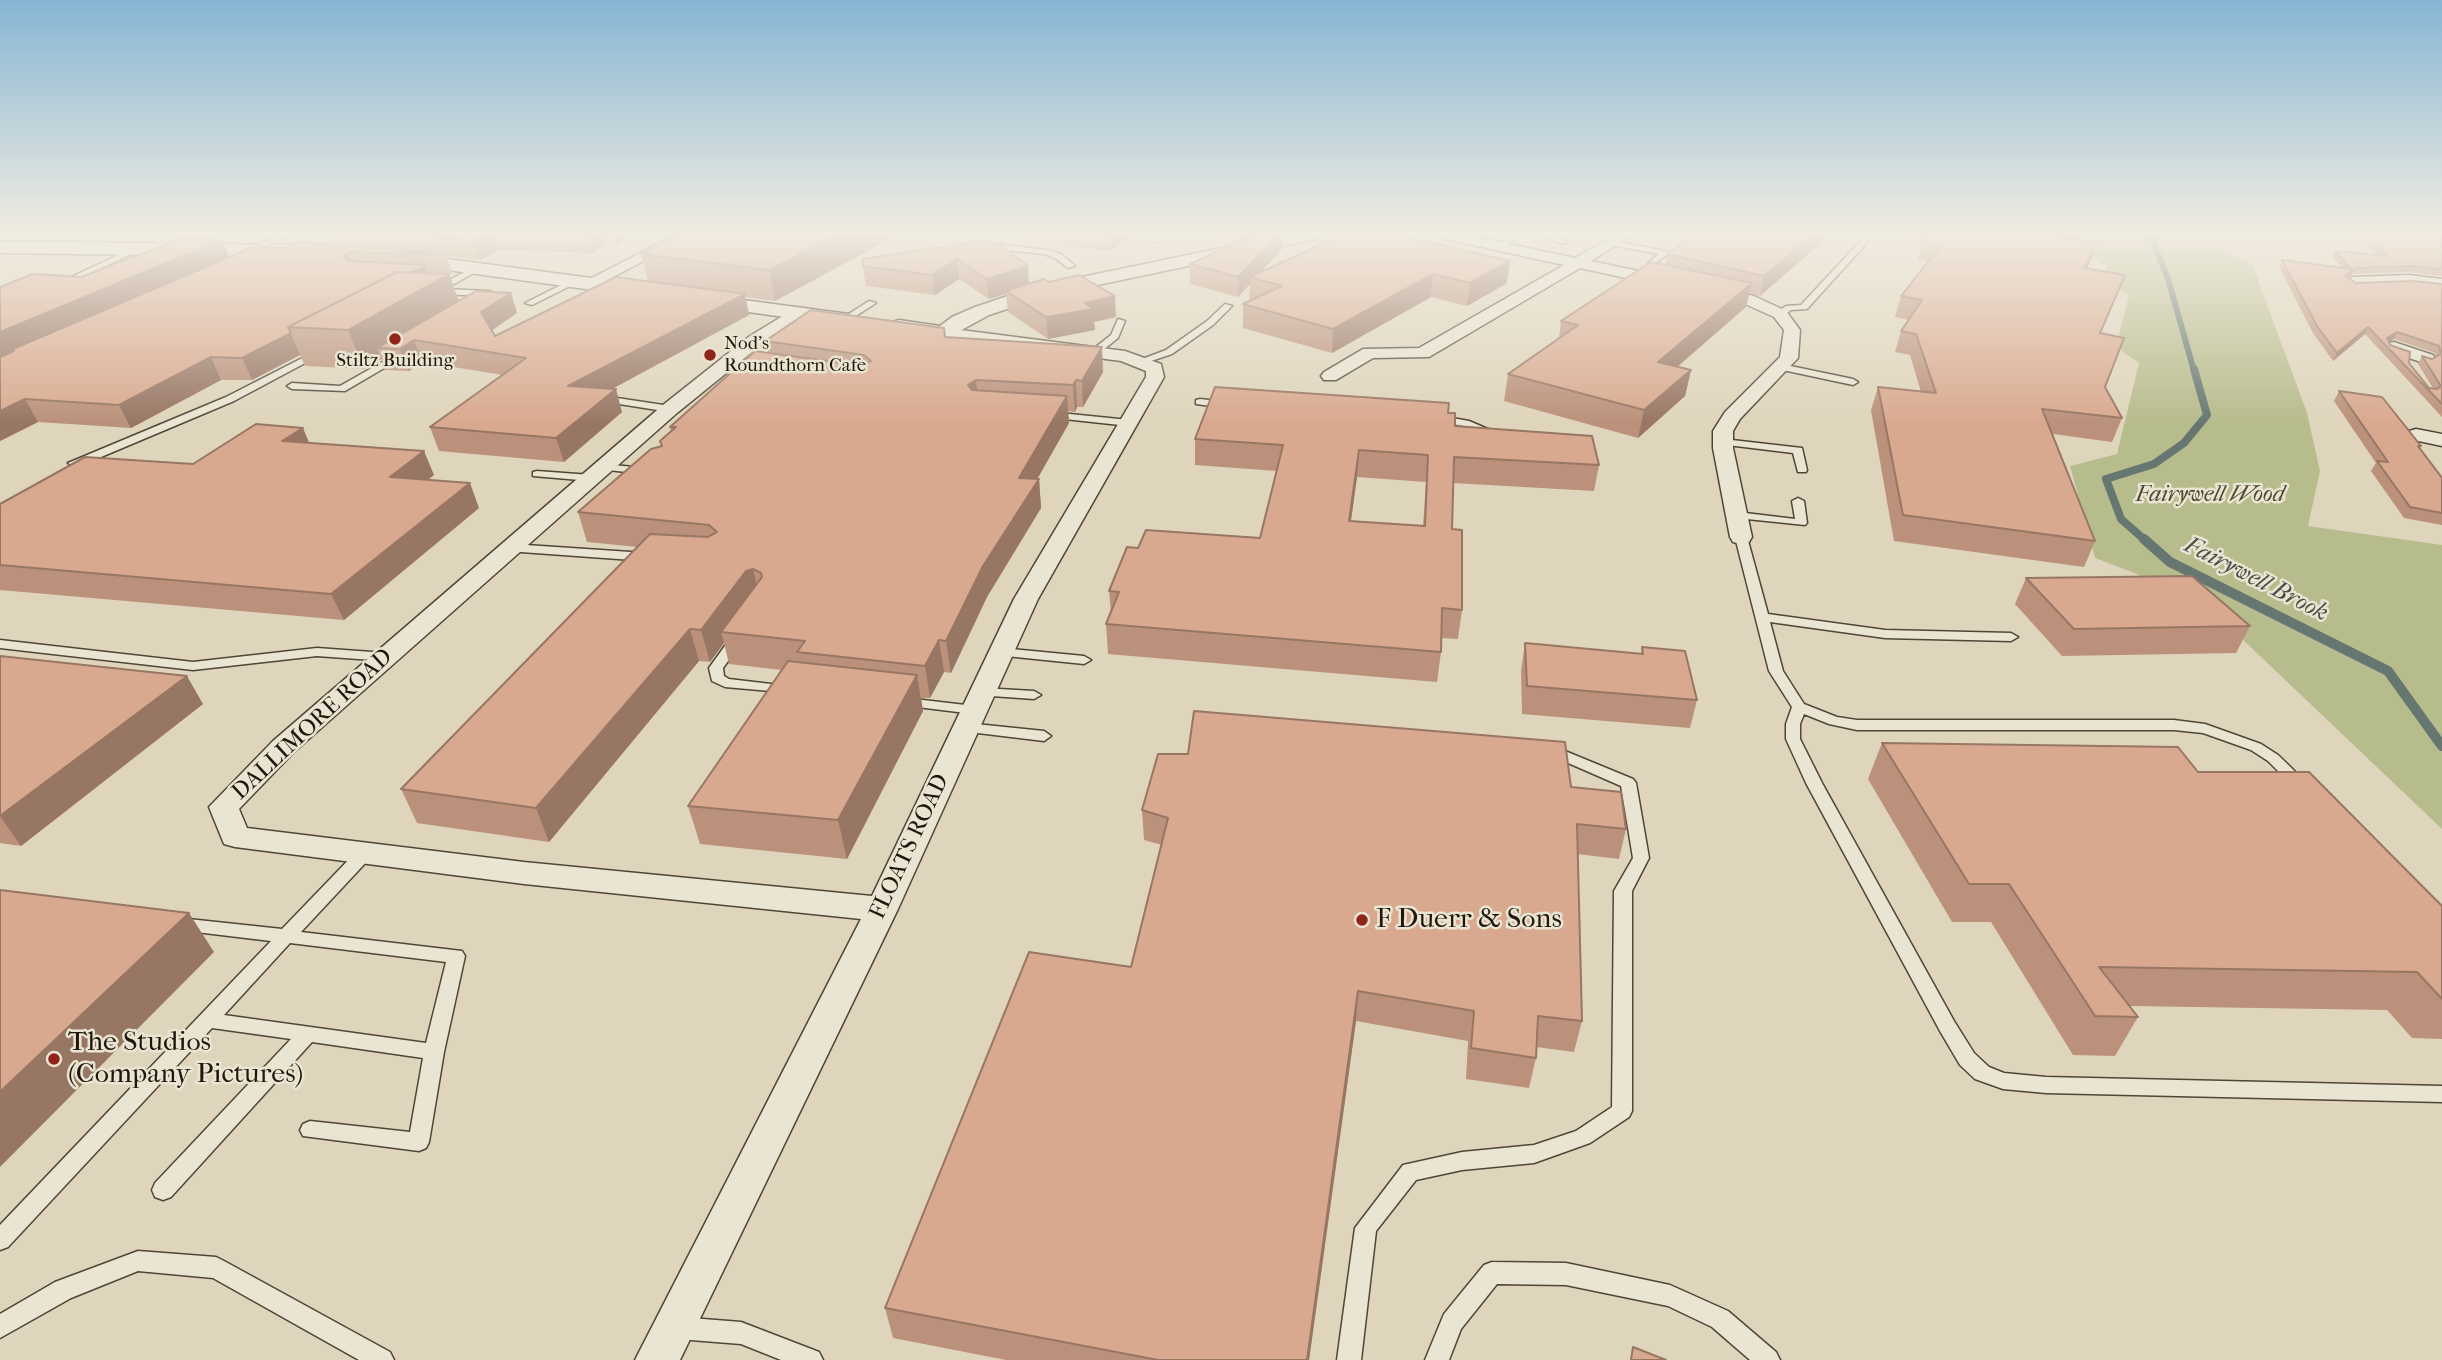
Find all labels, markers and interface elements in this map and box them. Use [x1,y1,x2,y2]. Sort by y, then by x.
marker: Stiltz Building [387,331,403,347]
place label: Nod's Roundthorn Cafe [724,333,866,377]
marker: Nod's Roundthorn Cafe [702,347,718,363]
place label: Stiltz Building [336,350,454,372]
park label: Fairywell Wood [2136,481,2284,509]
water label: Fairywell Brook [2179,531,2333,629]
street label: DALLIMORE ROAD [227,644,399,806]
street label: FLOATS ROAD [864,770,956,924]
place label: F Duerr & Sons [1376,903,1562,937]
marker: F Duerr & Sons [1354,912,1370,928]
place label: The Studios (Company Pictures) [68,1026,303,1092]
marker: The Studios (Company Pictures) [46,1051,62,1067]

